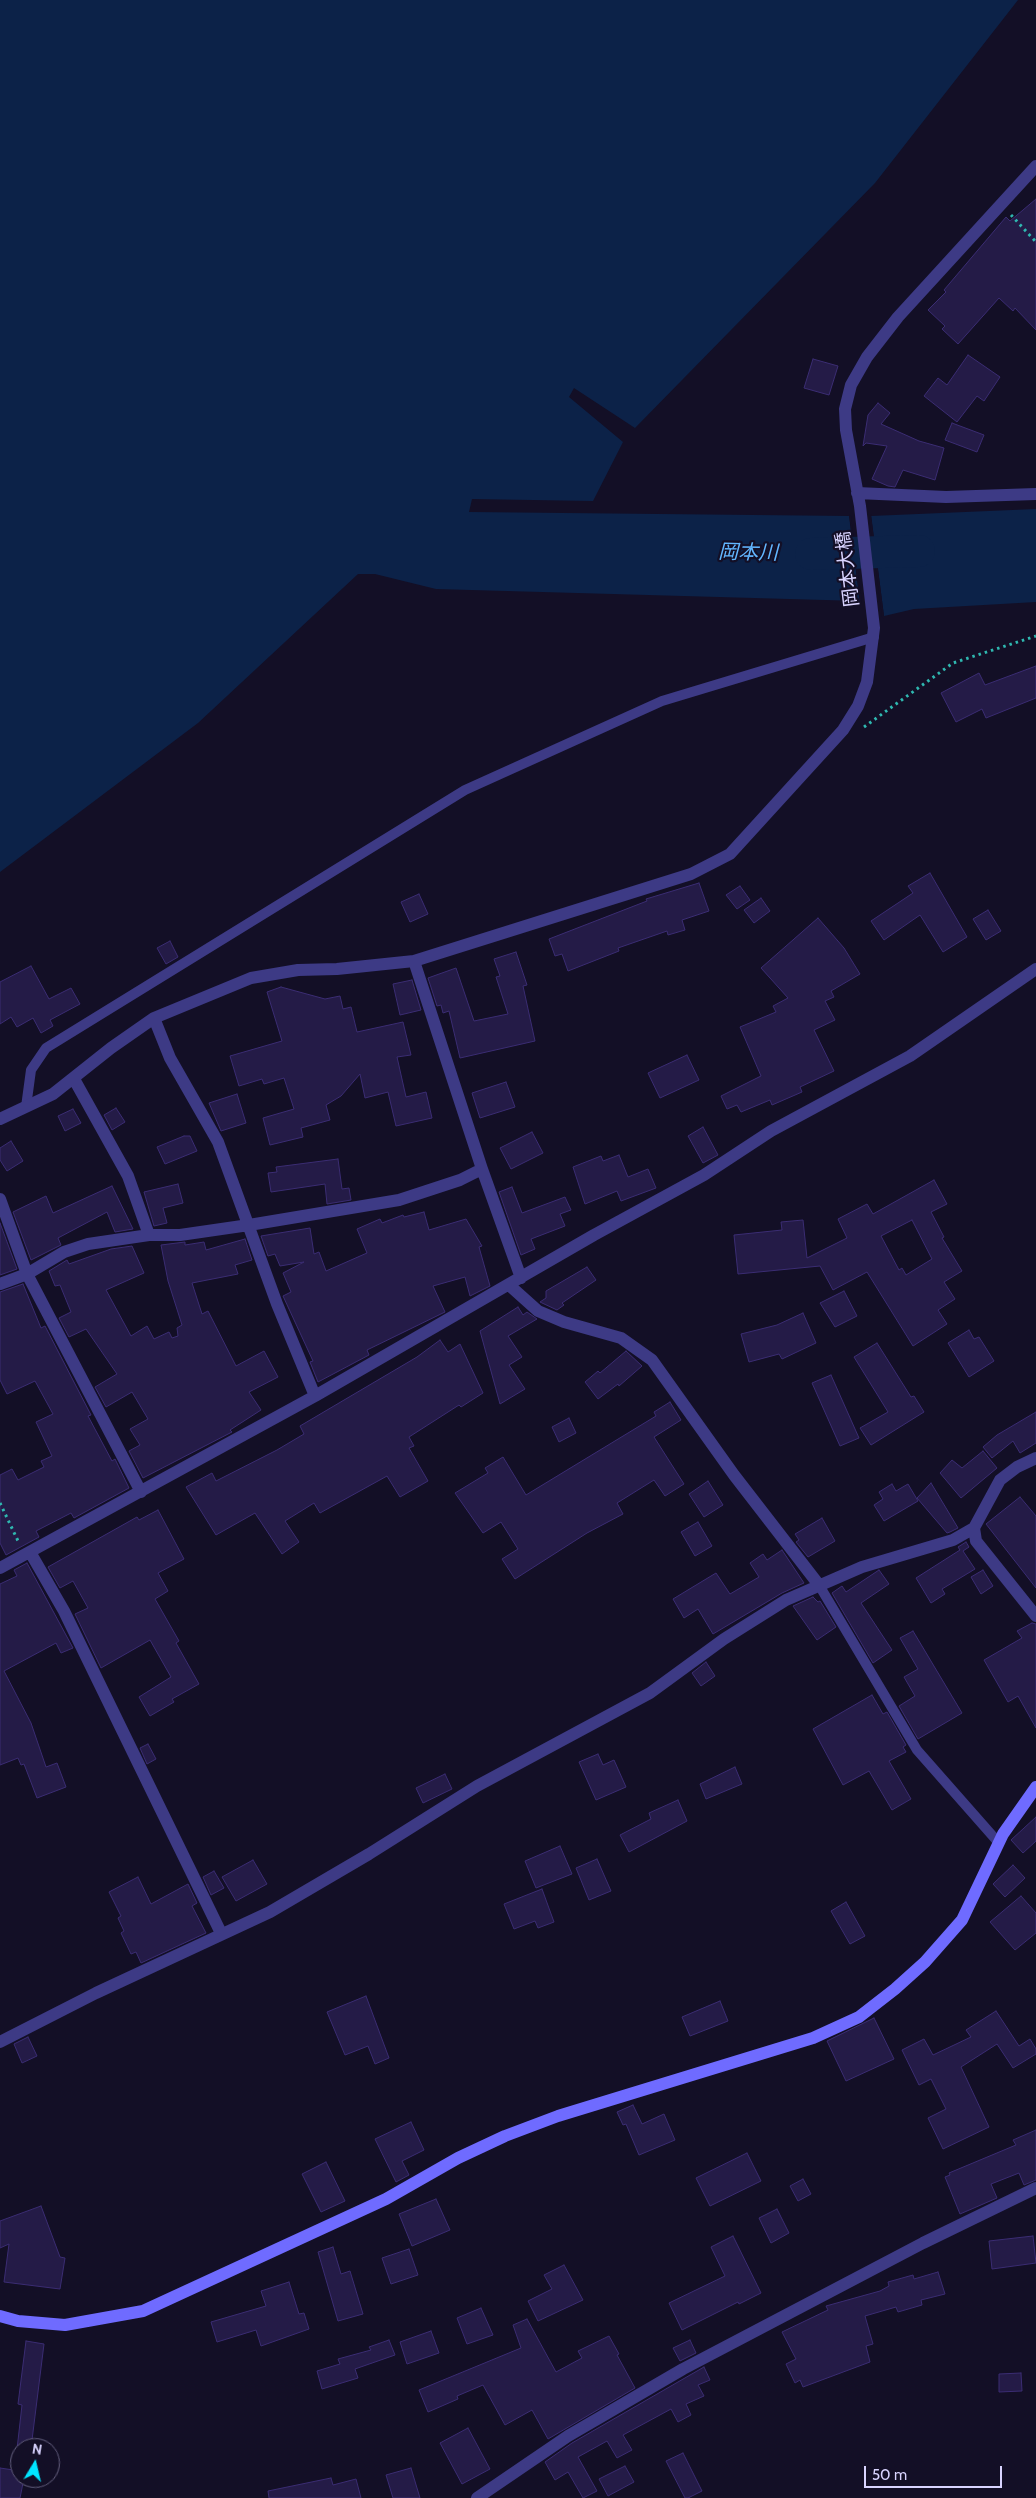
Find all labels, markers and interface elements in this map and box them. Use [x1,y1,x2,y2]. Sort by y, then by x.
street label: 岡本大橋 [832,530,864,608]
water label: 岡本川 [718,540,778,566]
north arrow [10,2438,60,2488]
text: N [31,2440,43,2459]
scale bar [866,2456,1004,2488]
text: 50 m [872,2466,907,2484]

